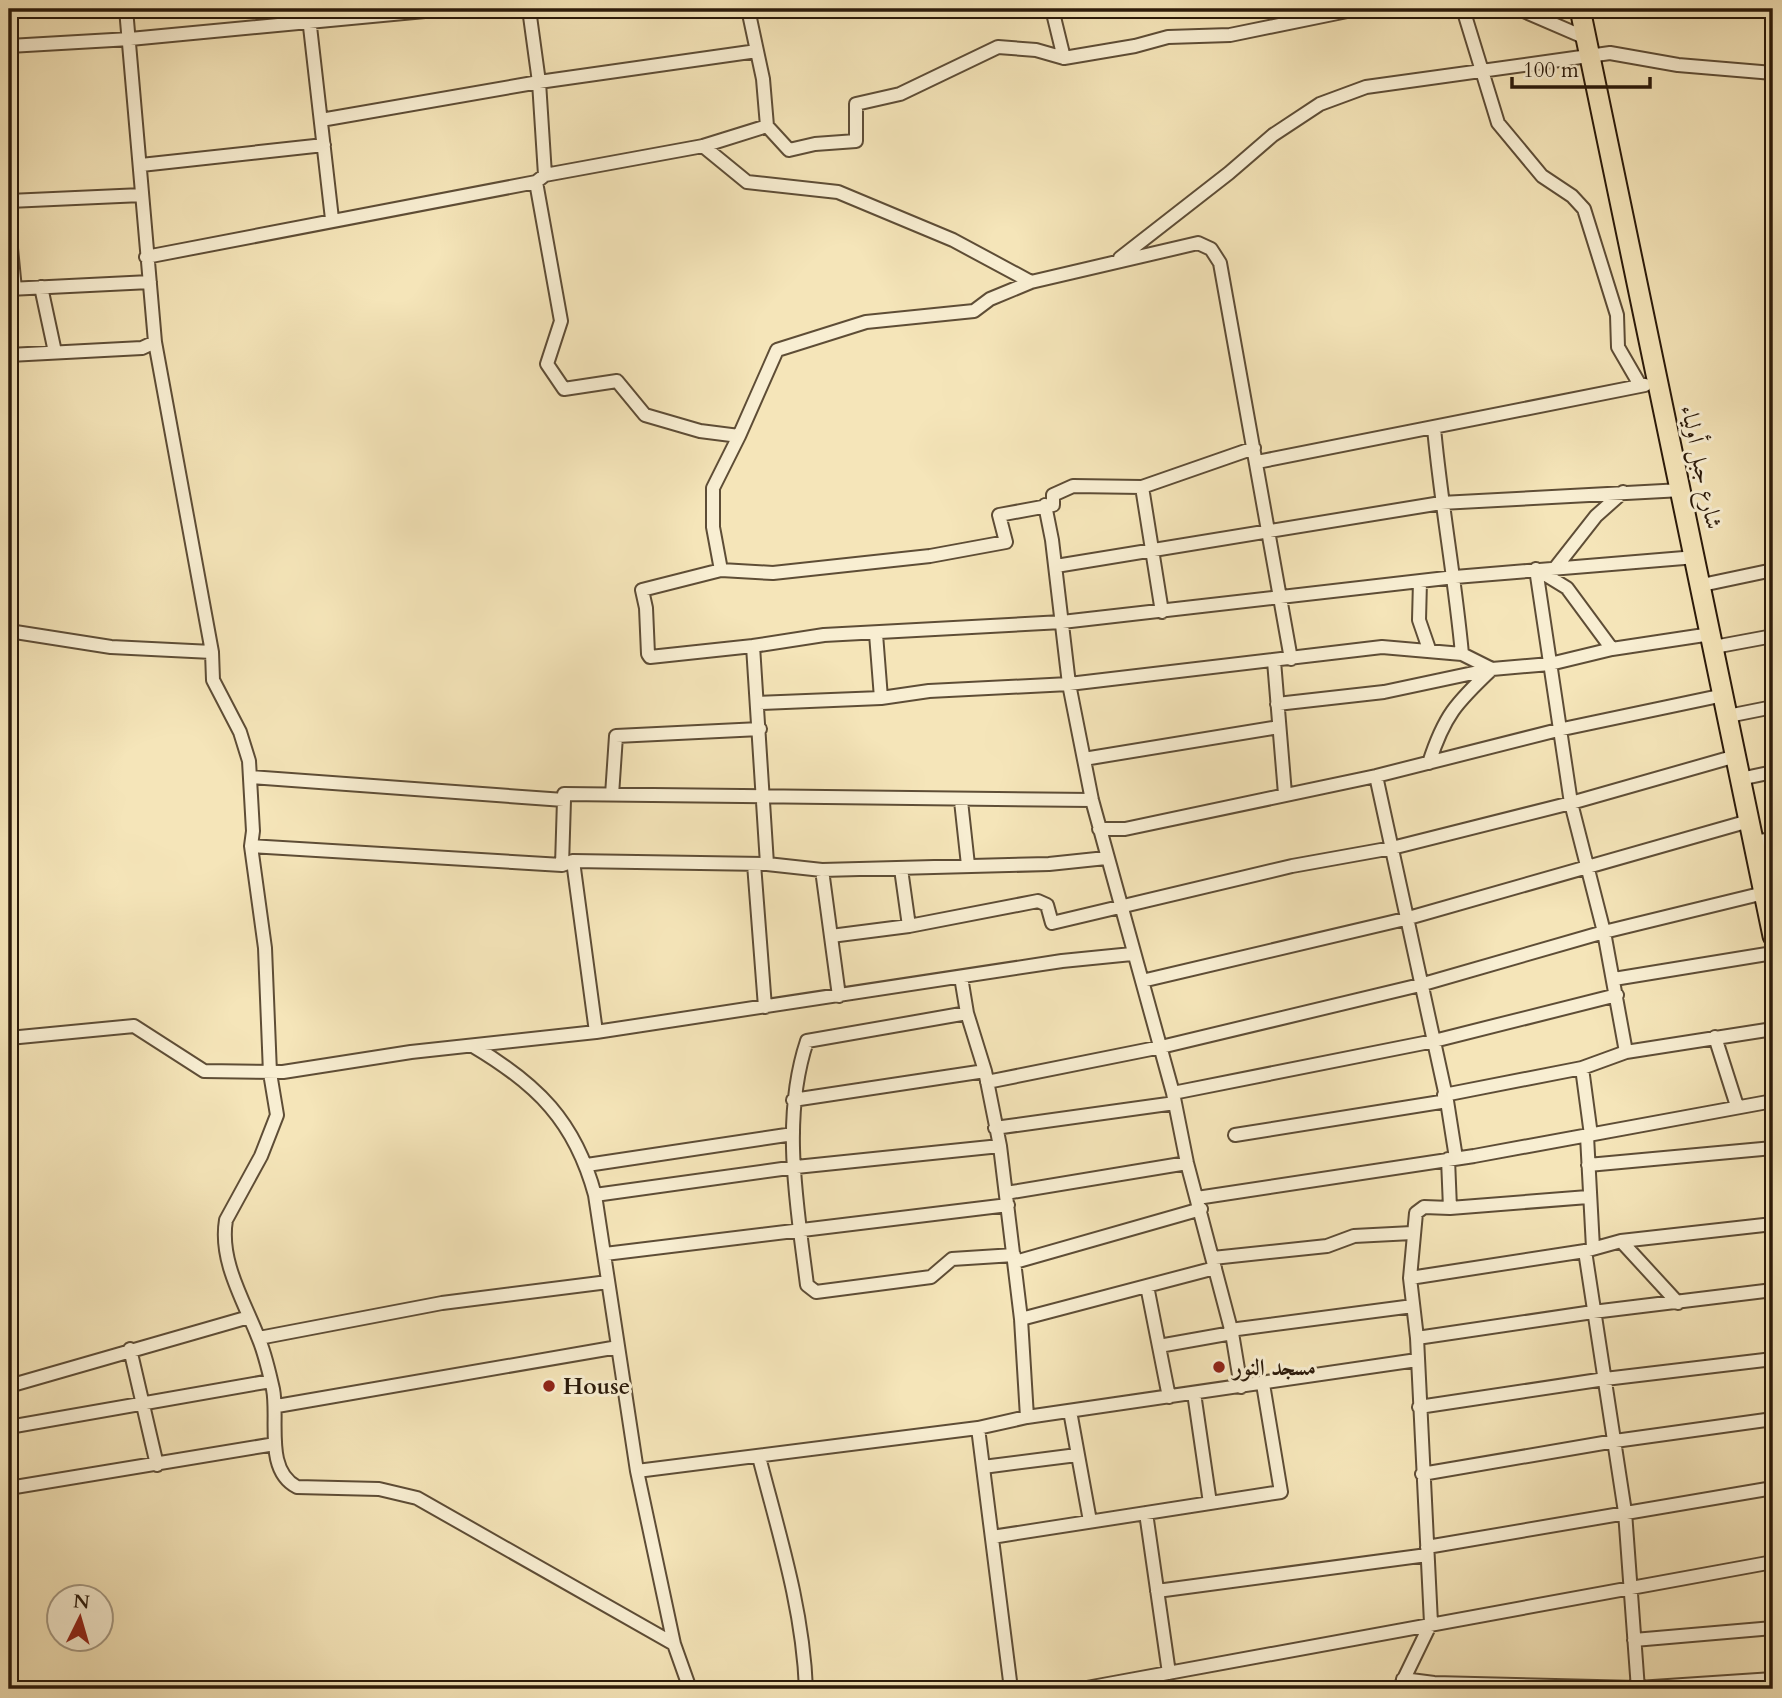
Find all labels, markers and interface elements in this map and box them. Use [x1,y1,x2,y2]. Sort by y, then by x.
scale bar [1512,46,1651,90]
text: 100 m [1523,56,1579,85]
street label: شارع جبل أولياء [1669,402,1731,533]
place label: مسجد النور [1230,1352,1316,1383]
marker: مسجد النور [1211,1359,1227,1375]
place label: House [563,1371,630,1402]
marker: House [541,1378,557,1394]
north arrow [46,1582,116,1652]
text: N [72,1588,91,1616]

